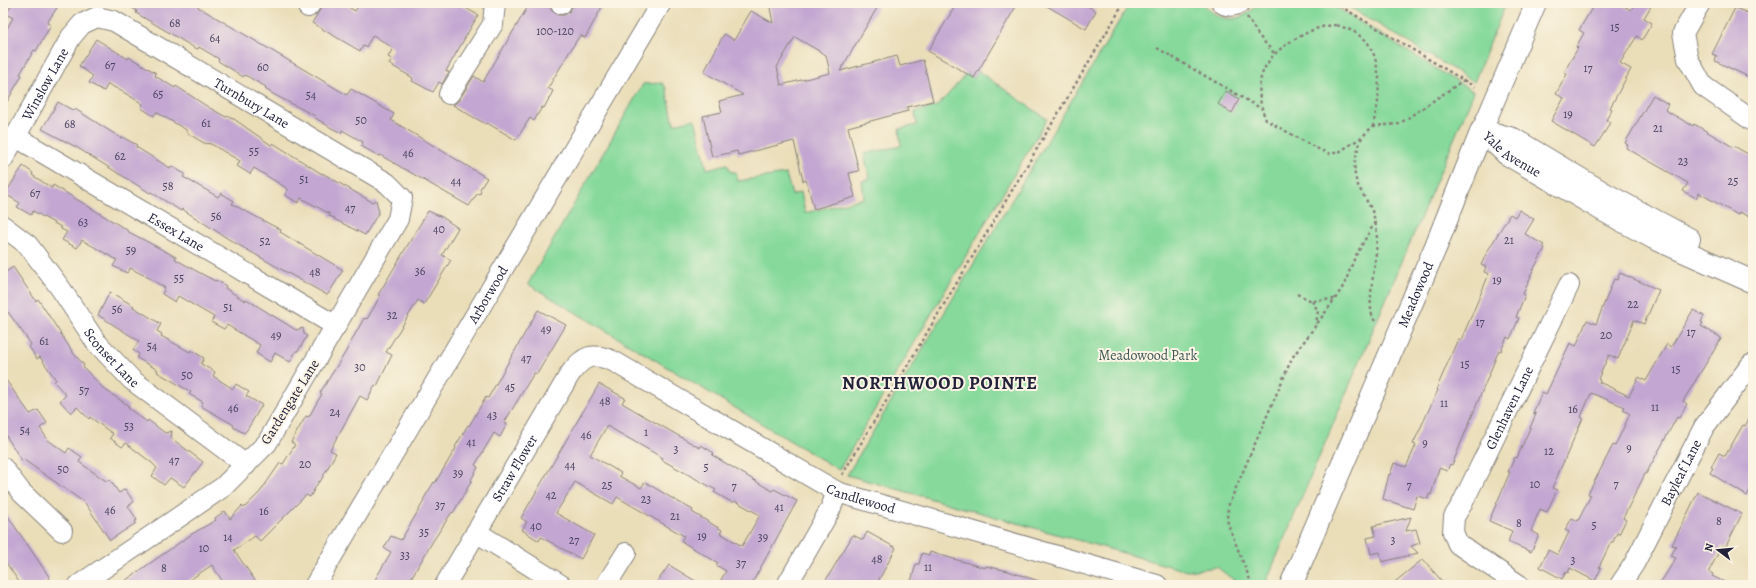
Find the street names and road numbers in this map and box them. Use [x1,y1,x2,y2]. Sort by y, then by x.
street label: Winslow Lane [17,44,73,124]
street label: Turnbury Lane [211,73,293,133]
street label: Yale Avenue [1478,126,1545,181]
street label: Essex Lane [144,207,208,256]
street label: Meadowood [1393,258,1438,330]
street label: Arborwood [463,262,513,328]
street label: Sconset Lane [80,324,143,392]
street label: Gardengate Lane [256,356,324,448]
street label: Glenhaven Lane [1481,363,1538,453]
street label: Straw Flower [487,430,542,505]
street label: Bayleaf Lane [1656,436,1706,509]
street label: Candlewood [823,478,898,518]

